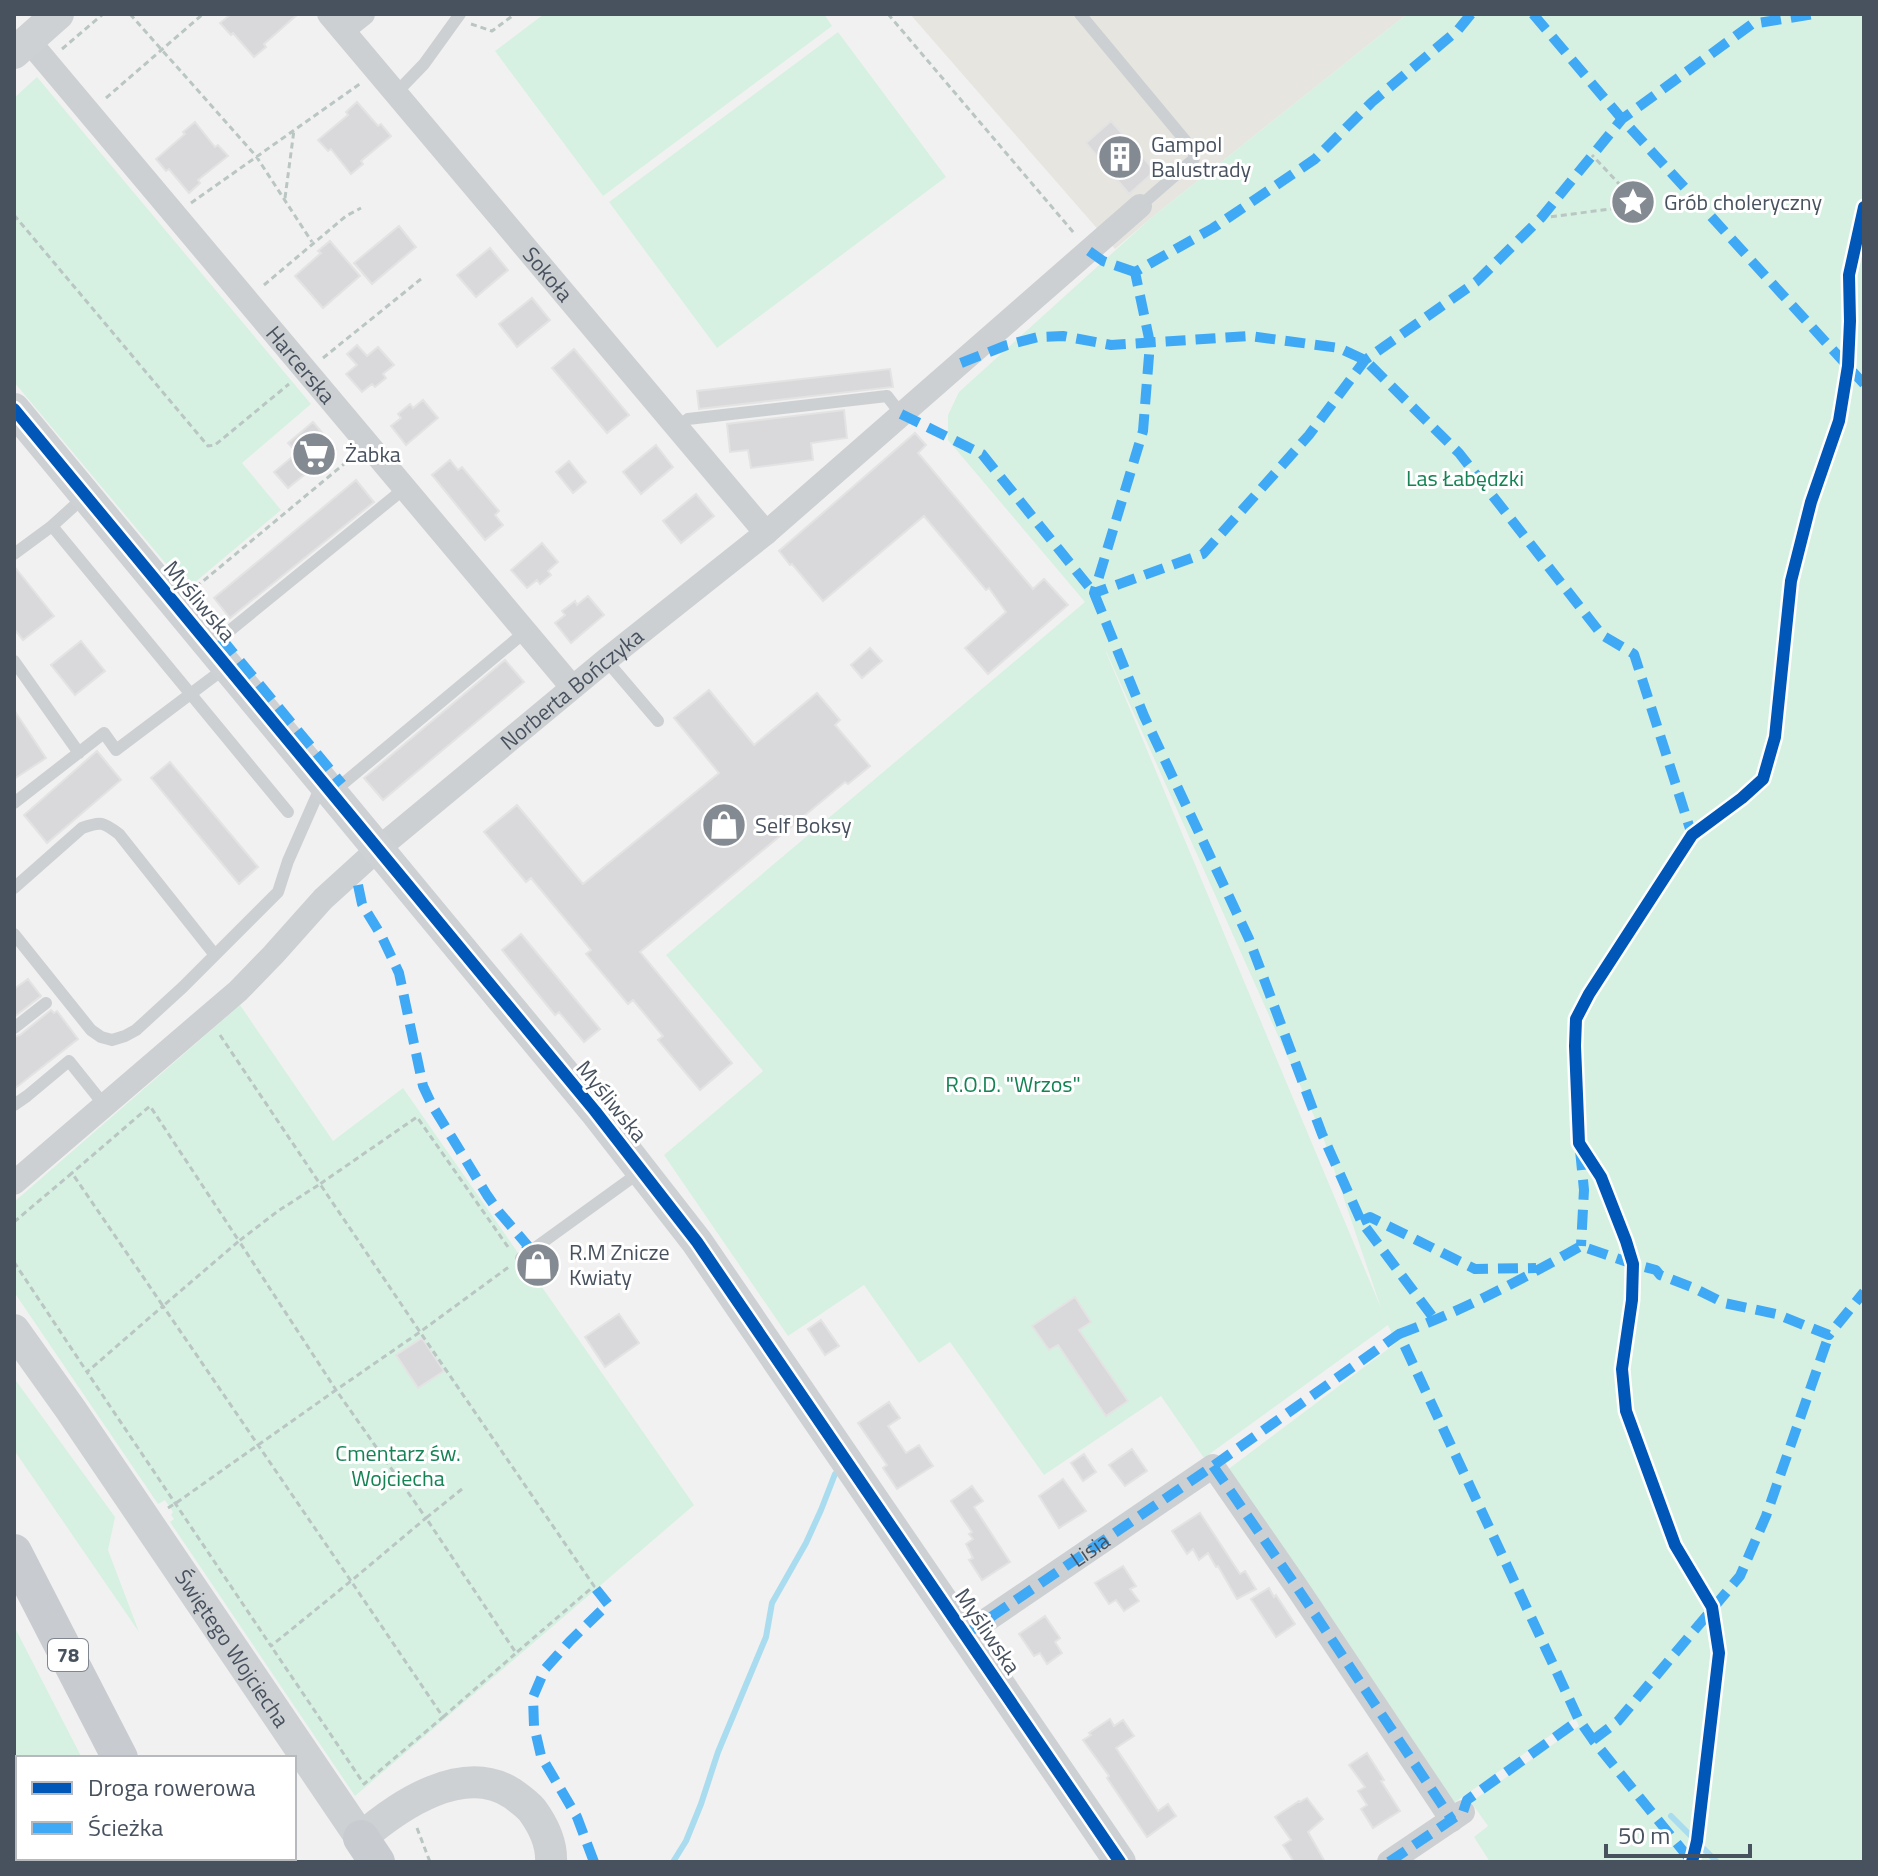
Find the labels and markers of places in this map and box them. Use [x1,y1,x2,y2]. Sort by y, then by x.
place label: Gampol Balustrady [1151,127,1252,186]
building icon: Gampol Balustrady [1096,133,1144,181]
place icon: Grób choleryczny [1609,178,1657,226]
place label: Grób choleryczny [1664,185,1823,219]
supermarket icon: Żabka [290,430,338,478]
place label: Żabka [345,437,401,471]
shop icon: Self Boksy [700,801,748,849]
place label: Self Boksy [755,808,852,842]
place label: R.M Znicze Kwiaty [569,1235,670,1294]
shop icon: R.M Znicze Kwiaty [514,1241,562,1289]

